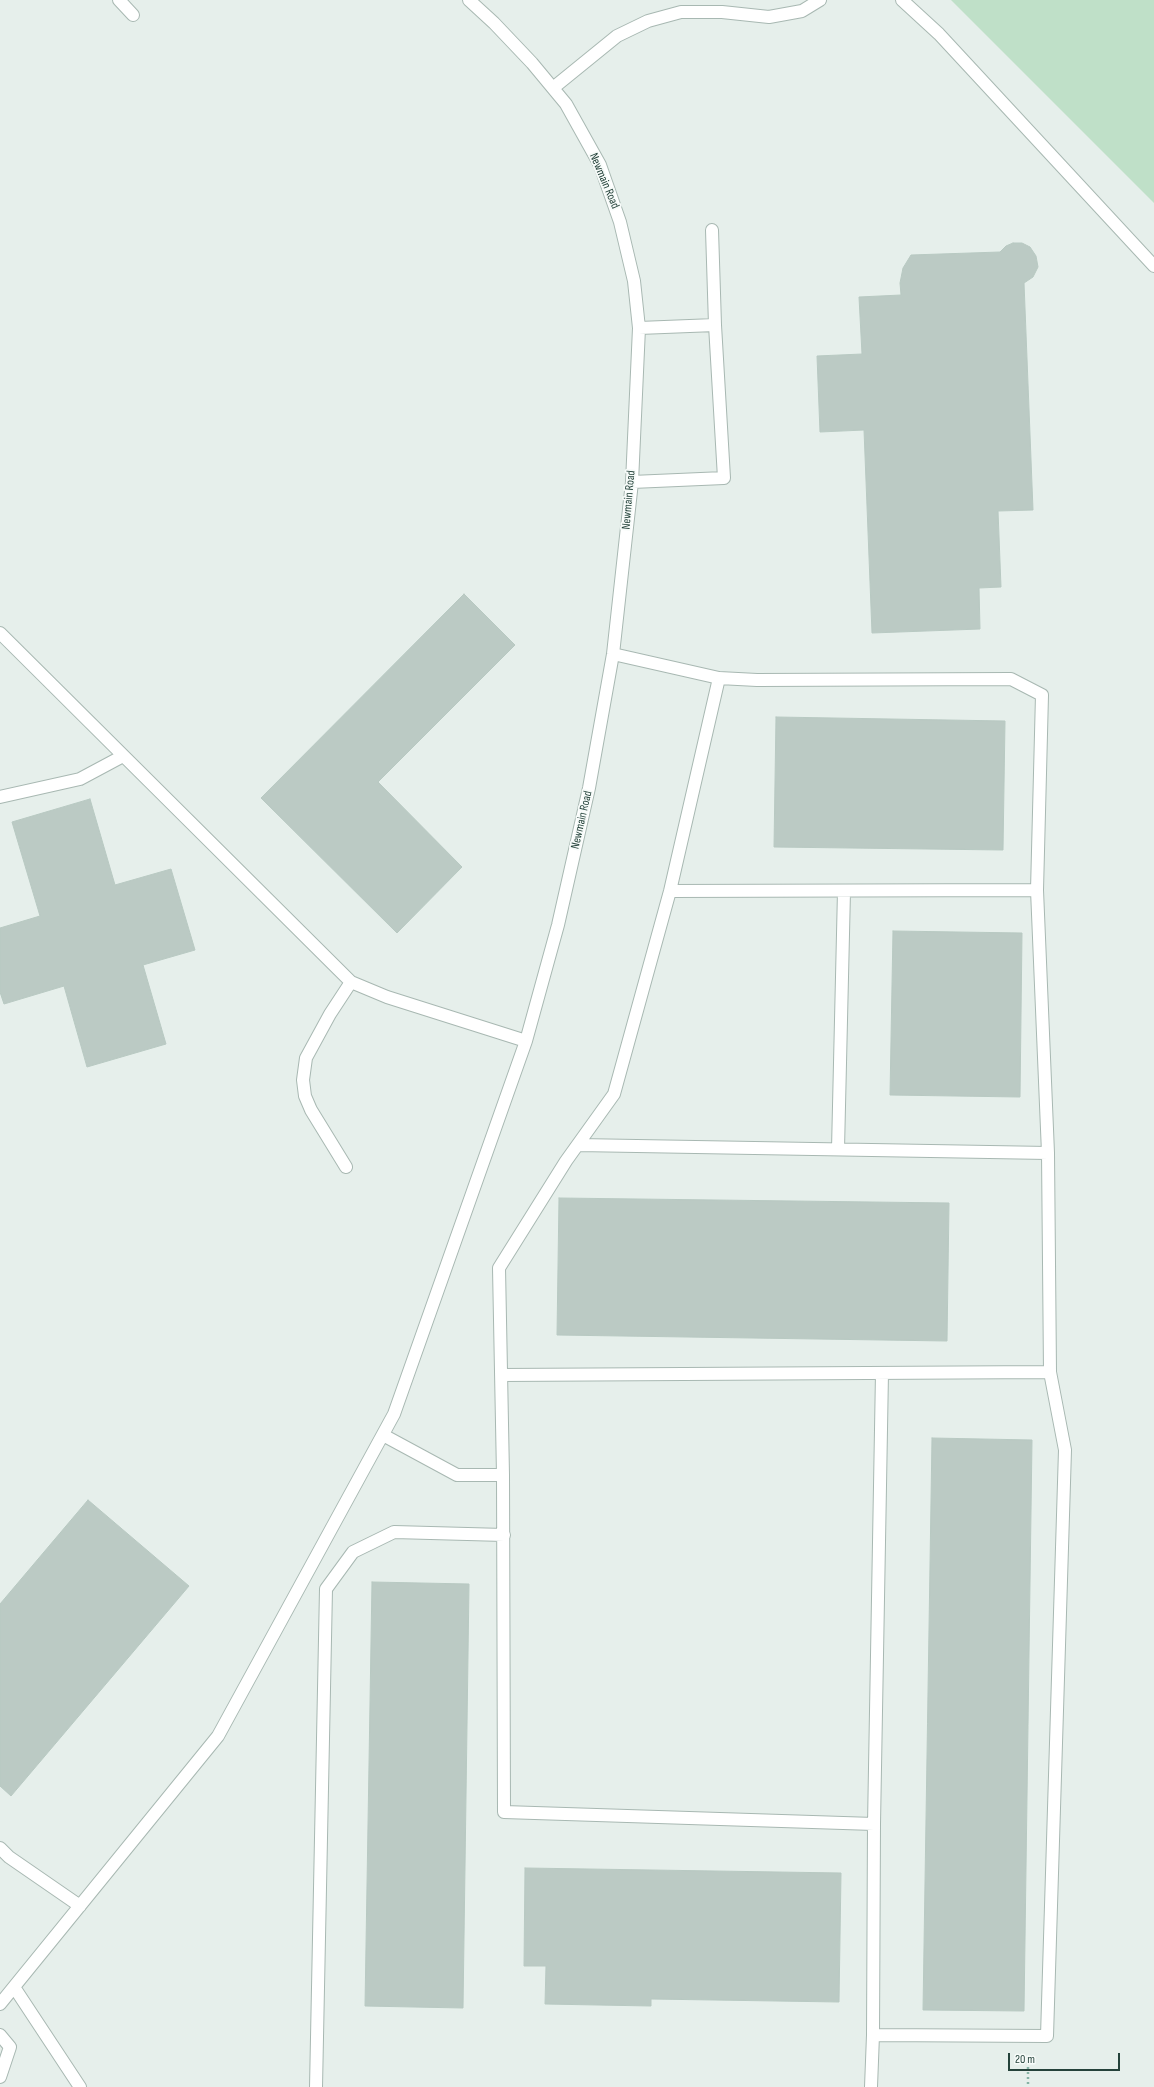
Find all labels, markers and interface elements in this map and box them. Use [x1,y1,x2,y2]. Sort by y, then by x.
street label: Newmain Road [586,151,622,211]
street label: Newmain Road [619,470,639,530]
street label: Newmain Road [568,790,596,850]
scale bar [1010,2045,1122,2071]
text: 20 m [1015,2052,1035,2067]

